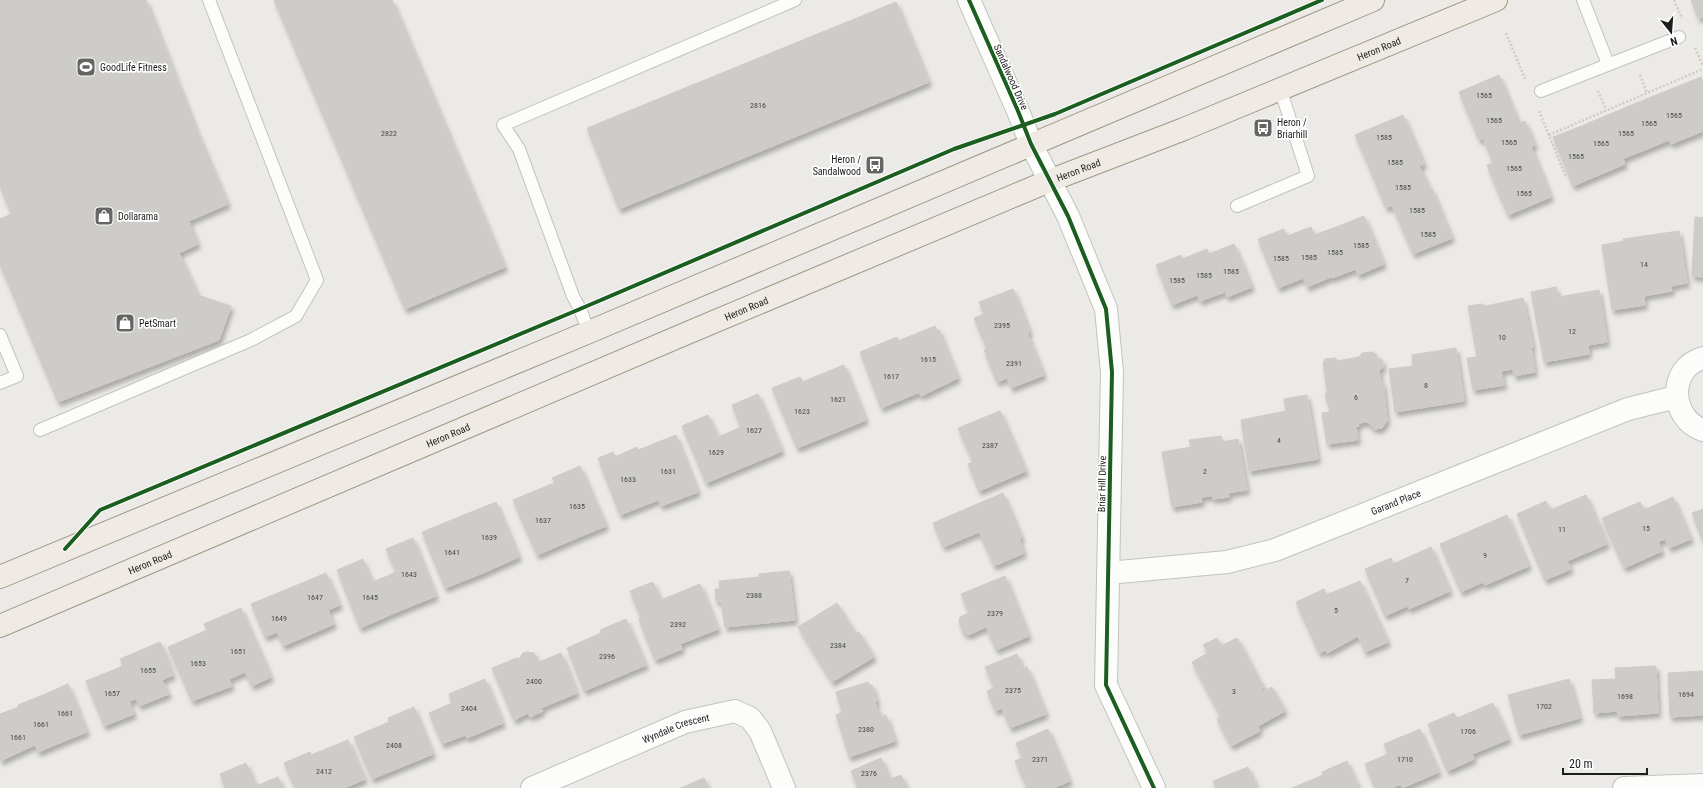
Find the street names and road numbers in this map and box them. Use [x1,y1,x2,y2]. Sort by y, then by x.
street label: Heron Road [1355,35,1402,62]
street label: Sandalwood Drive [992,43,1031,112]
street label: Heron Road [1055,156,1102,183]
street label: Heron Road [723,294,770,322]
street label: Heron Road [425,421,471,449]
street label: Briar Hill Drive [1096,455,1108,512]
street label: Garand Place [1369,487,1422,517]
street label: Heron Road [127,548,173,576]
street label: Wyndale Crescent [641,711,710,745]

